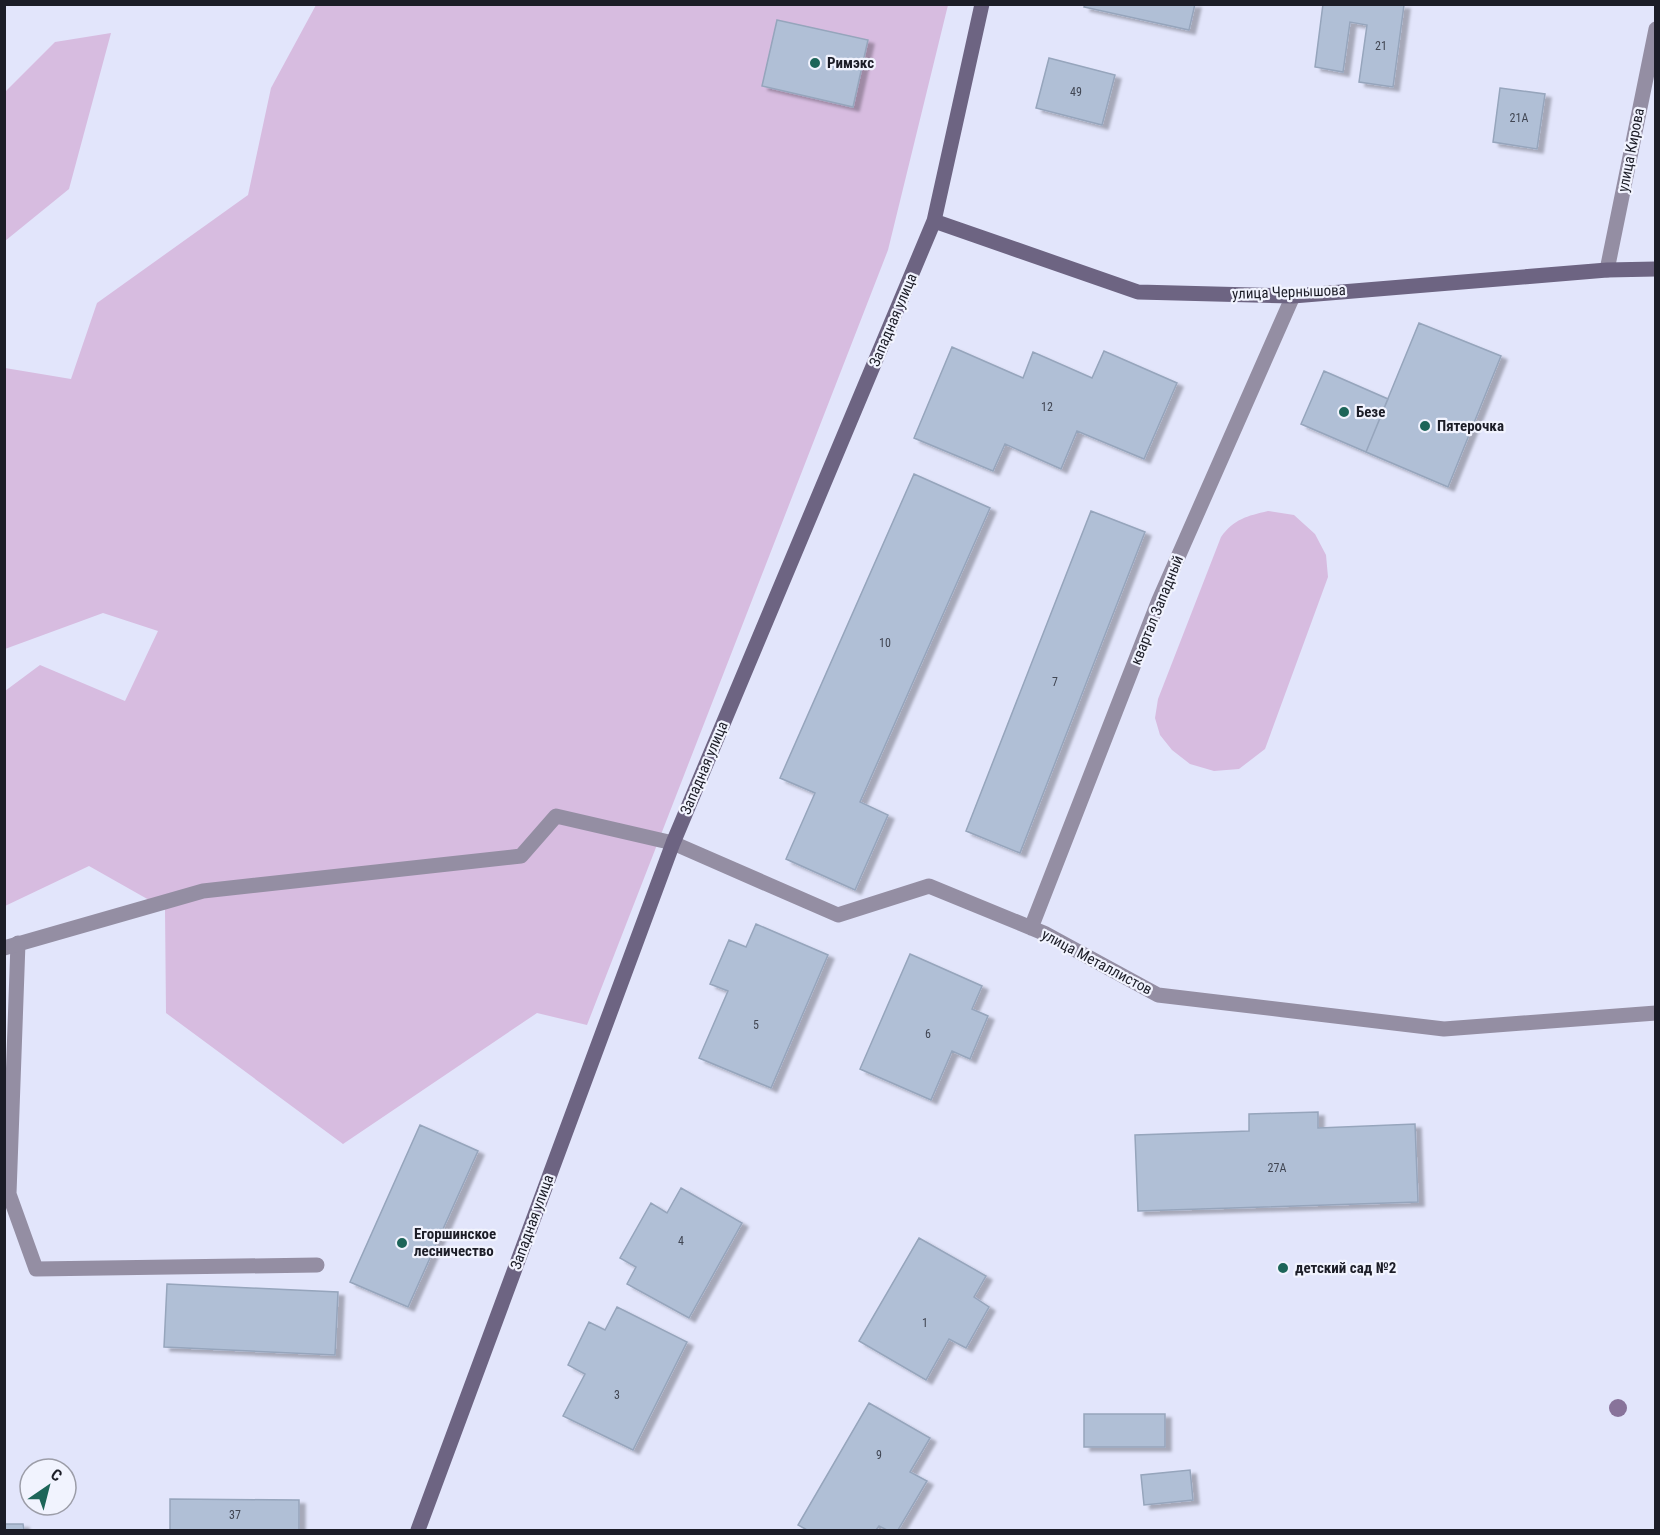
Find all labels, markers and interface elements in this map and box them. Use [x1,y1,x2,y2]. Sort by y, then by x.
house number: 21 [1375,39,1387,53]
place label: Римэкс [827,54,874,72]
marker: Римэкс [808,56,822,70]
house number: 49 [1070,85,1082,99]
street label: улица Кирова [1614,106,1648,194]
house number: 21А [1510,111,1528,125]
street label: Западная улица [865,271,921,369]
street label: улица Чернышова [1232,281,1346,303]
house number: 12 [1041,400,1053,414]
place label: Безе [1356,403,1385,421]
marker: Безе [1337,405,1351,419]
place label: Пятерочка [1437,417,1504,435]
marker: Пятерочка [1418,419,1432,433]
street label: квартал Западный [1127,553,1187,667]
house number: 10 [879,636,891,650]
house number: 7 [1052,675,1058,689]
street label: Западная улица [676,719,732,817]
street label: улица Металлистов [1039,925,1155,999]
house number: 5 [753,1018,759,1032]
house number: 6 [925,1027,931,1041]
house number: 27А [1268,1161,1286,1175]
street label: Западная улица [507,1172,557,1272]
place label: Егоршинское лесничество [414,1225,496,1260]
house number: 4 [678,1234,684,1248]
marker: Егоршинское лесничество [395,1236,409,1250]
place label: детский сад №2 [1295,1259,1396,1277]
marker: детский сад №2 [1276,1261,1290,1275]
house number: 1 [922,1316,928,1330]
house number: 3 [614,1388,620,1402]
house number: 9 [876,1448,882,1462]
north arrow [18,1457,78,1517]
text: С [47,1465,66,1486]
house number: 37 [229,1508,241,1522]

